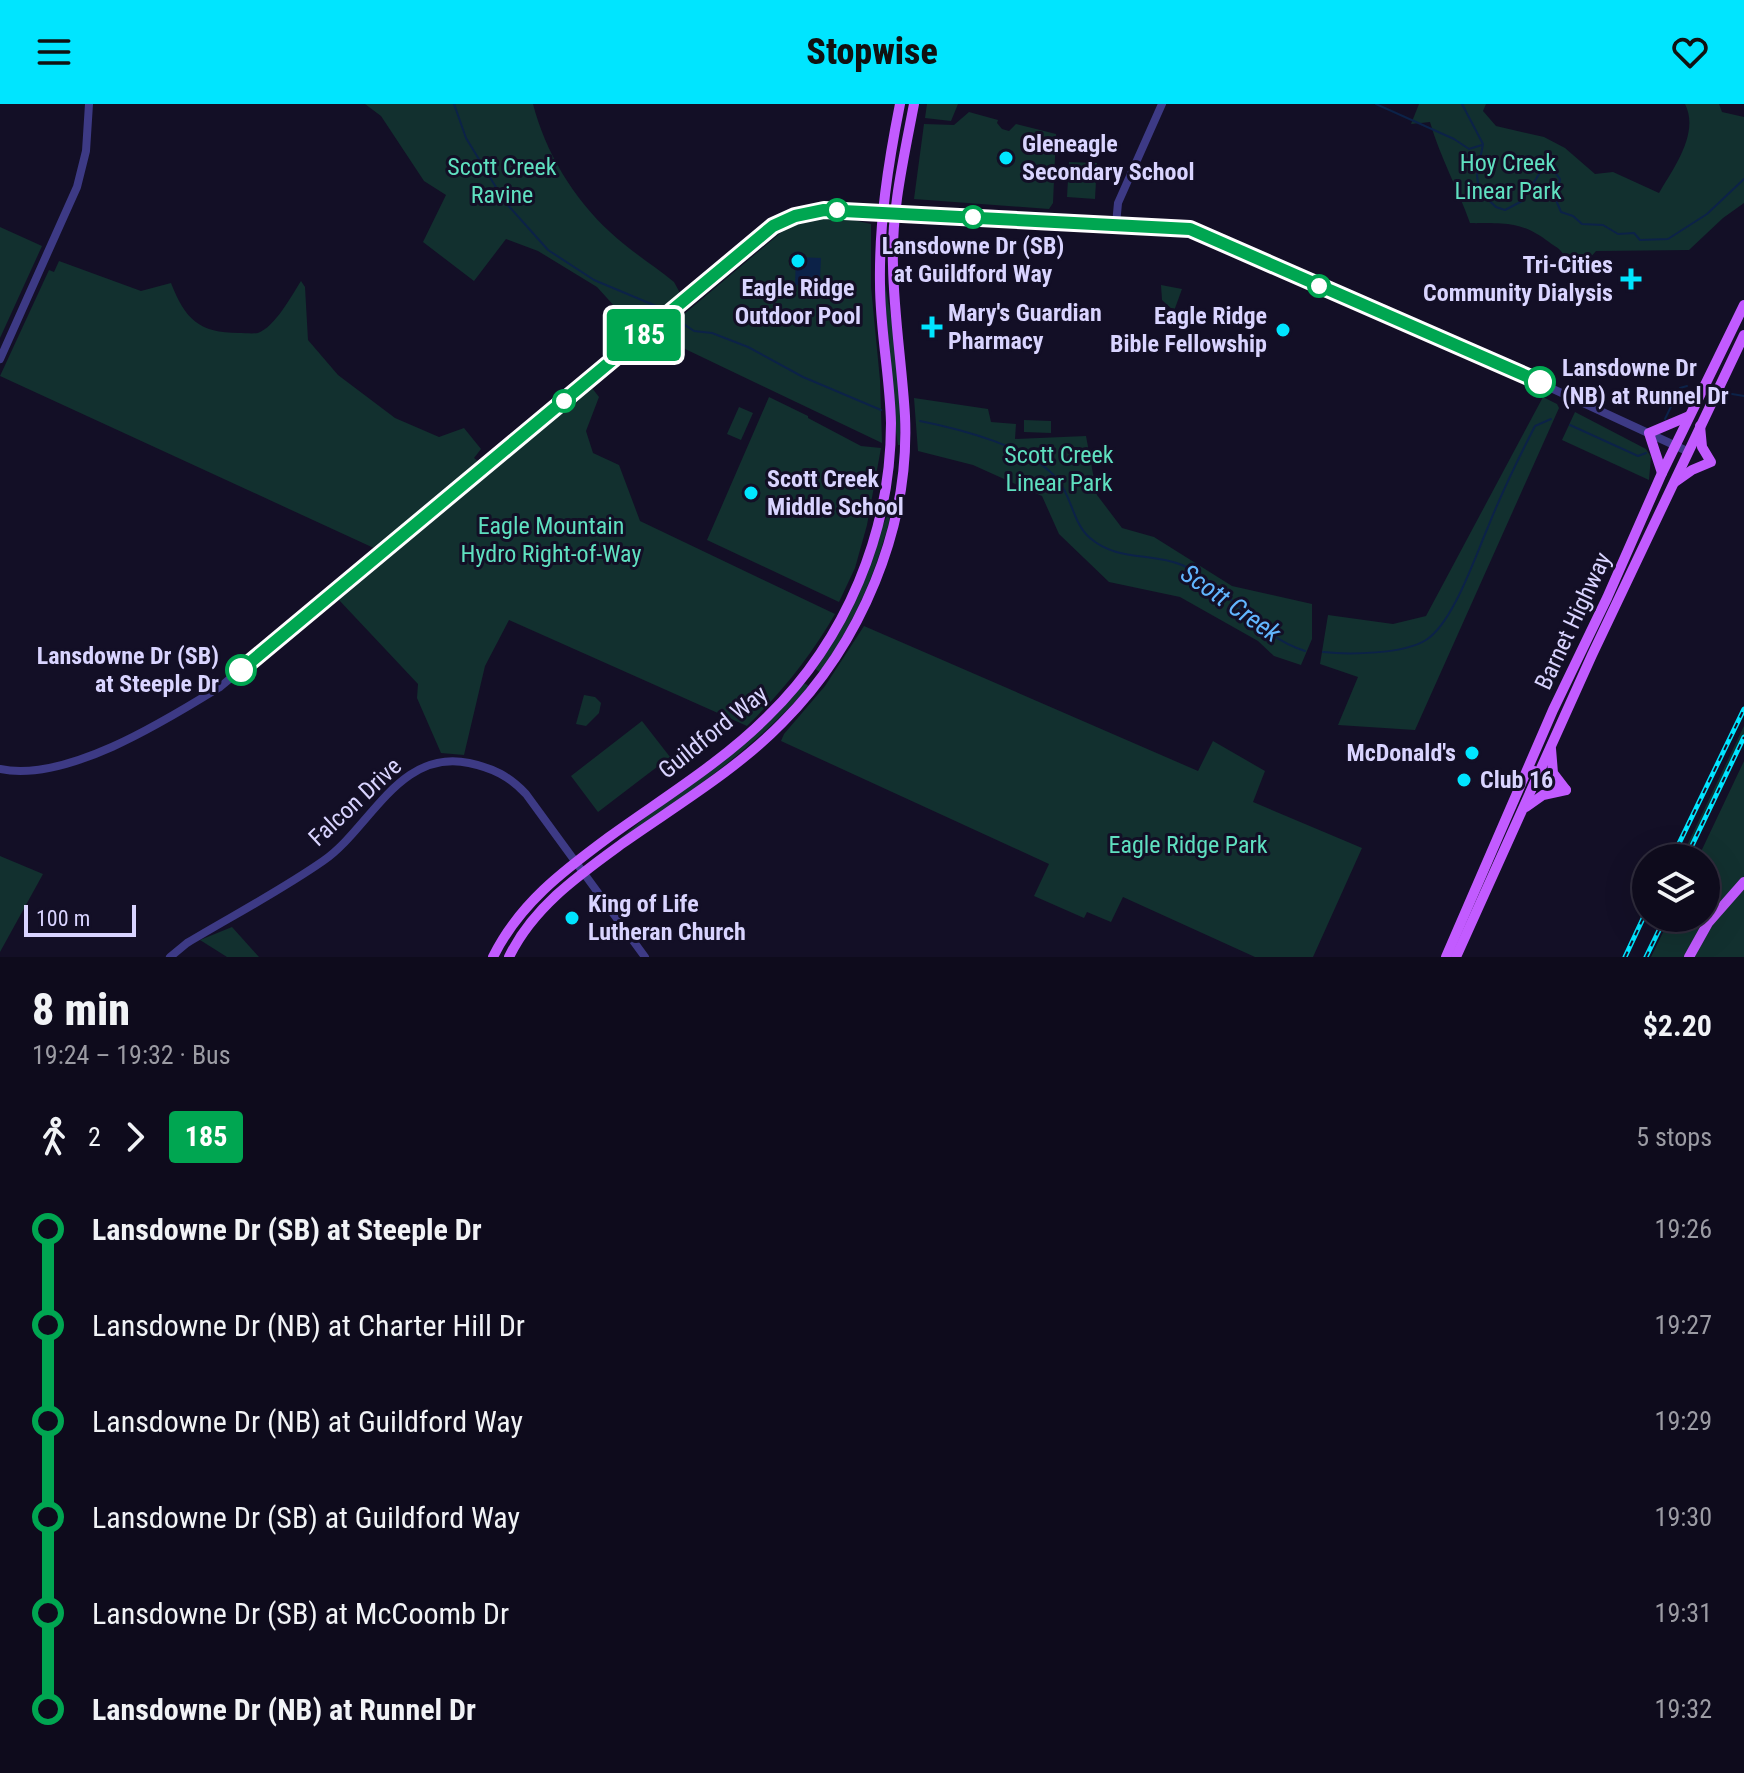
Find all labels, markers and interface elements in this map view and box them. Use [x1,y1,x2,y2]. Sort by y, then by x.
icon: menu [32,30,76,74]
icon: heart [1668,30,1712,74]
text: Stopwise [806,31,938,73]
place label: Gleneagle Secondary School [1022,130,1195,186]
marker: Gleneagle Secondary School [997,149,1015,167]
park label: Hoy Creek Linear Park [1455,149,1562,205]
park label: Scott Creek Ravine [447,153,557,209]
unlabelled marker [826,199,848,221]
marker: Lansdowne Dr (SB) at Guildford Way [962,206,984,228]
place label: Lansdowne Dr (SB) at Guildford Way [882,232,1064,288]
place label: Tri-Cities Community Dialysis [1423,251,1613,307]
marker: Eagle Ridge Outdoor Pool [789,252,807,270]
marker: Tri-Cities Community Dialysis [1620,268,1642,290]
place label: Eagle Ridge Outdoor Pool [735,274,861,330]
unlabelled marker [1308,275,1330,297]
place label: Mary's Guardian Pharmacy [948,299,1102,355]
place label: Eagle Ridge Bible Fellowship [1110,302,1267,358]
line badge: 185 [598,309,690,361]
text: 185 [623,318,665,351]
marker: Mary's Guardian Pharmacy [923,318,941,336]
marker: Eagle Ridge Bible Fellowship [1274,321,1292,339]
place label: Lansdowne Dr (NB) at Runnel Dr [1562,354,1729,410]
marker: Lansdowne Dr (NB) at Runnel Dr [1525,367,1555,397]
unlabelled marker [553,390,575,412]
park label: Scott Creek Linear Park [1004,441,1114,497]
place label: Scott Creek Middle School [767,465,904,521]
marker: Scott Creek Middle School [742,484,760,502]
park label: Eagle Mountain Hydro Right-of-Way [461,512,641,568]
street label: Barnet Highway [1529,548,1617,694]
water label: Scott Creek [1175,558,1287,649]
place label: Lansdowne Dr (SB) at Steeple Dr [37,642,219,698]
marker: Lansdowne Dr (SB) at Steeple Dr [226,655,256,685]
street label: Guildford Way [653,680,773,784]
place label: McDonald's [1347,739,1456,767]
marker: McDonald's [1463,744,1481,762]
street label: Falcon Drive [303,752,407,852]
place label: Club 16 [1480,766,1553,794]
marker: Club 16 [1455,771,1473,789]
park label: Eagle Ridge Park [1108,831,1268,859]
map controls [1632,844,1720,932]
button: layers [1632,844,1720,932]
place label: King of Life Lutheran Church [588,890,746,946]
scale bar [24,901,136,937]
text: 100 m [36,906,90,931]
marker: King of Life Lutheran Church [563,909,581,927]
text: 8 min [32,984,130,1036]
text: $2.20 [1643,1008,1712,1043]
text: 19:24 – 19:32 · Bus [32,1040,231,1070]
icon: walk [32,1115,76,1159]
icon: forward [113,1115,157,1159]
text: 185 [185,1120,227,1153]
text: 2 [88,1122,101,1152]
text: 5 stops [1636,1122,1712,1152]
text: Lansdowne Dr (SB) at Steeple Dr [92,1212,482,1247]
text: 19:26 [1655,1214,1712,1244]
text: Lansdowne Dr (NB) at Charter Hill Dr [92,1308,525,1343]
text: 19:27 [1655,1310,1712,1340]
text: Lansdowne Dr (NB) at Guildford Way [92,1404,523,1439]
text: 19:29 [1655,1406,1712,1436]
text: Lansdowne Dr (SB) at Guildford Way [92,1500,520,1535]
text: 19:30 [1655,1502,1712,1532]
text: Lansdowne Dr (SB) at McCoomb Dr [92,1596,509,1631]
text: 19:31 [1655,1598,1712,1628]
text: Lansdowne Dr (NB) at Runnel Dr [92,1692,476,1727]
text: 19:32 [1655,1694,1712,1724]

